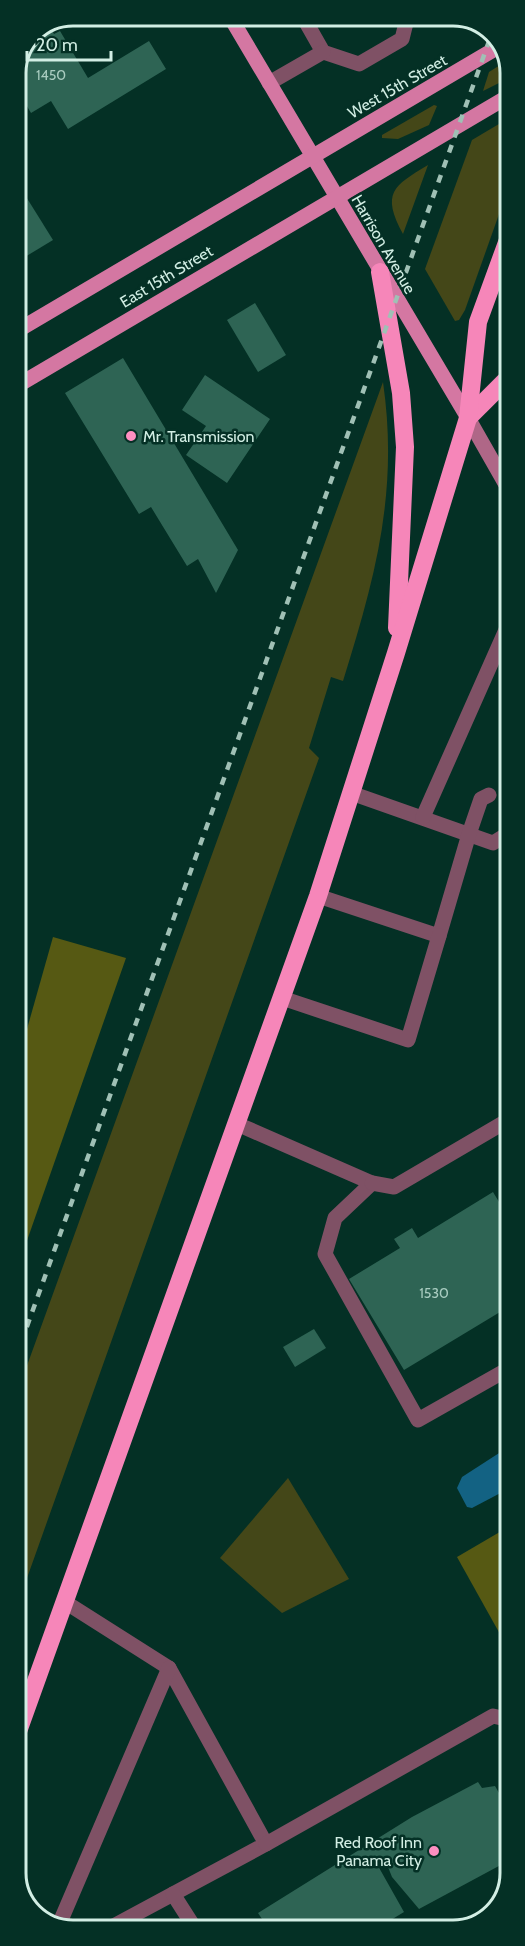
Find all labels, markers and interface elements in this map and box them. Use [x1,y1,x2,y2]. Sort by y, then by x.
scale bar [27,24,111,62]
text: 20 m [36,34,78,56]
street label: West 15th Street [344,50,451,122]
house number: 1450 [36,66,66,84]
street label: Harrison Avenue [348,191,420,297]
street label: East 15th Street [116,241,217,312]
place label: Mr. Transmission [143,427,255,446]
marker: Mr. Transmission [124,429,138,443]
house number: 1530 [419,1284,449,1302]
place label: Red Roof Inn Panama City [334,1833,422,1870]
marker: Red Roof Inn Panama City [427,1844,441,1858]

